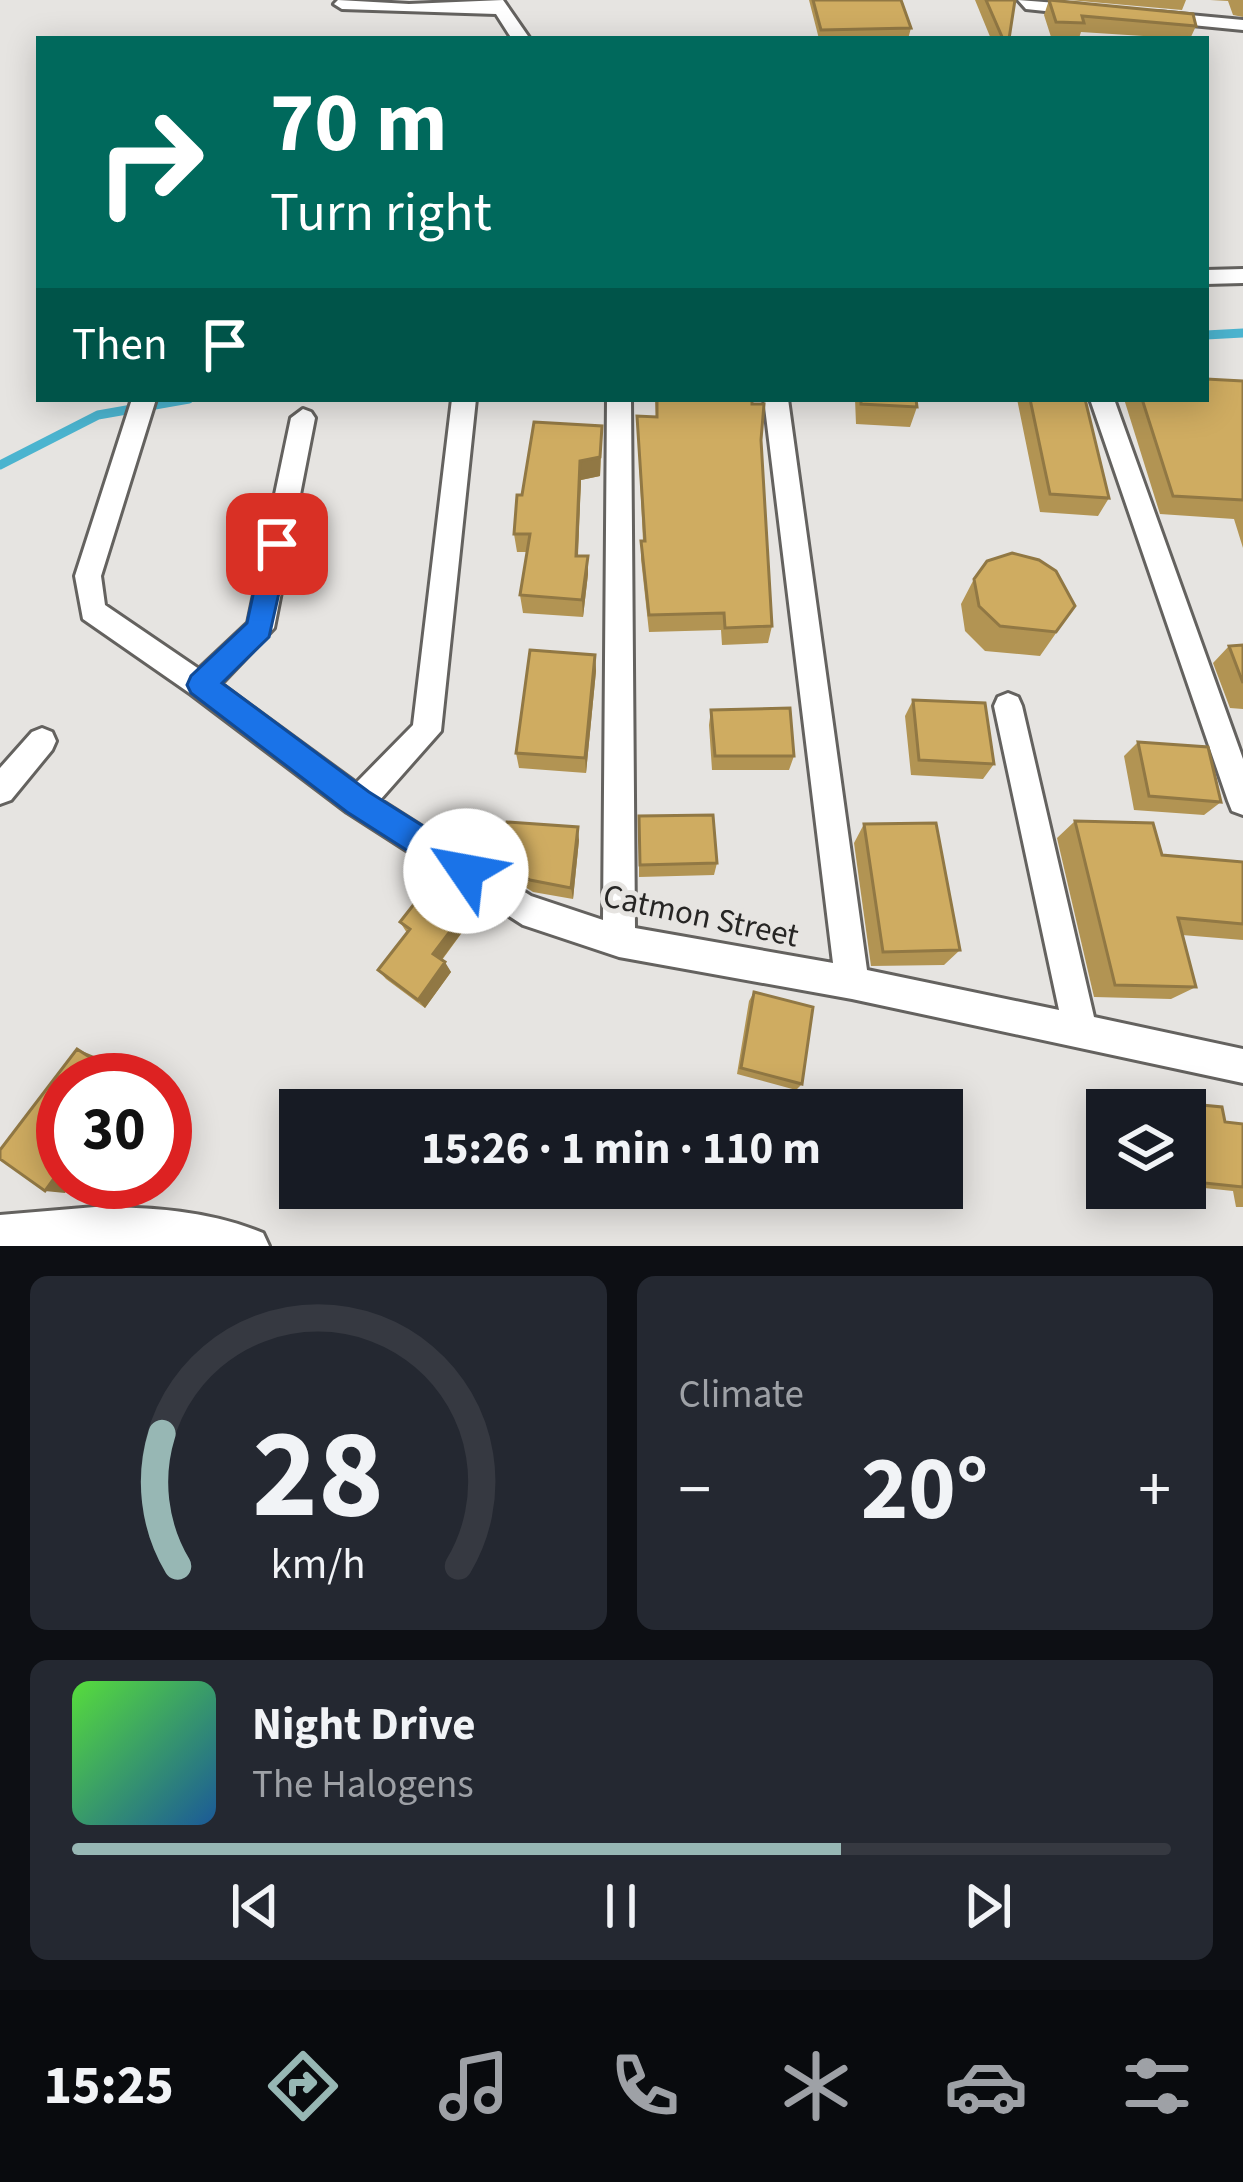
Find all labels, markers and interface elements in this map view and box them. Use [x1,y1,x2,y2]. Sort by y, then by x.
text: 70 m [270,64,448,184]
icon: right [72,84,228,240]
text: Turn right [270,175,492,252]
icon: arrive [192,312,258,378]
text: Then [72,313,168,377]
pin [226,493,328,595]
icon: arrive [244,511,310,577]
position arrow [403,808,529,934]
street label: Catmon Street [599,872,803,960]
speed limit sign: 30 [36,1053,192,1209]
map controls [1086,1089,1206,1209]
button: layers [1086,1089,1206,1209]
text: 15:26 · 1 min · 110 m [421,1117,821,1181]
text: Climate [679,1367,804,1423]
text: 28 [252,1387,384,1565]
text: 20° [861,1426,989,1554]
text: − [679,1443,711,1537]
text: + [1138,1443,1171,1537]
text: km/h [271,1534,366,1595]
text: Night Drive [252,1693,476,1757]
text: The Halogens [252,1757,474,1813]
icon: previous [222,1873,288,1939]
icon: pause [588,1873,654,1939]
icon: next [955,1873,1021,1939]
icon: directions [261,2044,345,2128]
icon: music [432,2044,516,2128]
icon: phone [603,2044,687,2128]
icon: climate [774,2044,858,2128]
icon: car [944,2044,1028,2128]
icon: filters [1115,2044,1199,2128]
text: 15:25 [43,2048,174,2125]

